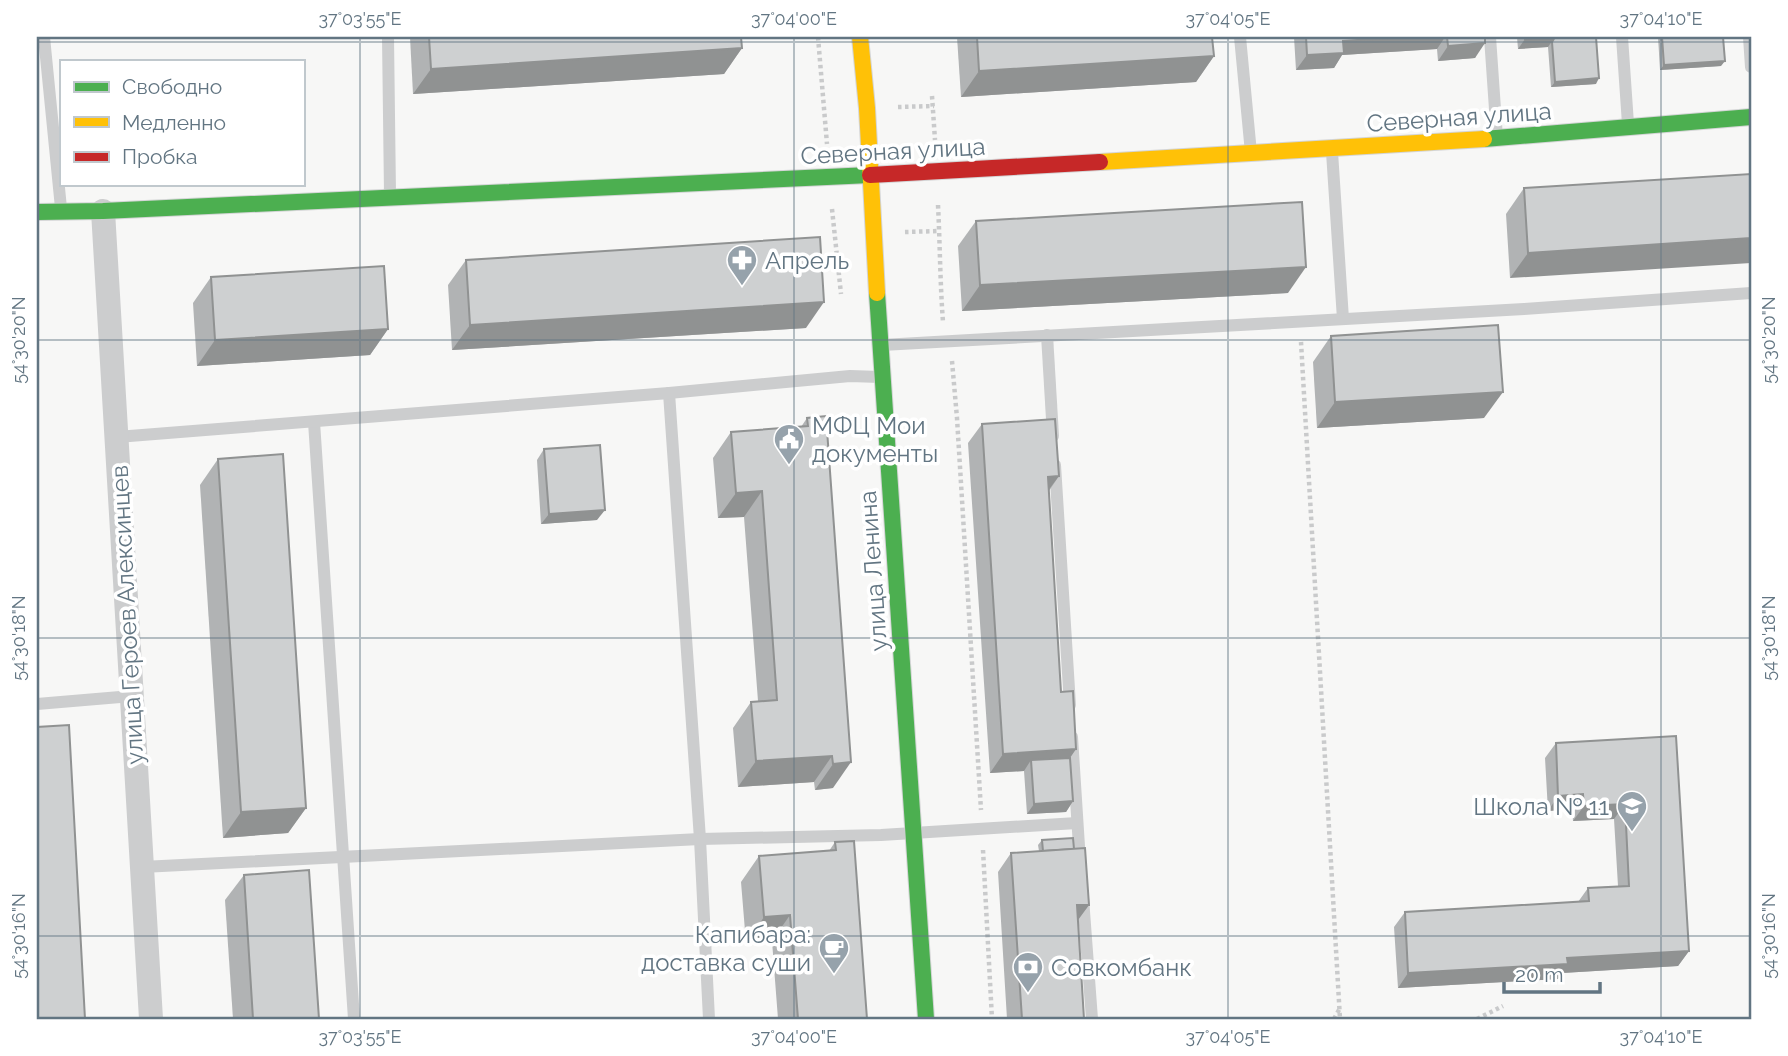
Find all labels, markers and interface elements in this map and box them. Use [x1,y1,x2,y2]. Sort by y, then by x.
text: 37°03'55"E [318,8,402,29]
text: 37°04'00"E [751,8,837,29]
text: 37°04'05"E [1186,8,1270,29]
text: 37°04'10"E [1620,8,1702,29]
legend [60,60,304,186]
text: Свободно [122,74,222,99]
street label: Северная улица [1366,96,1552,138]
text: Медленно [122,110,226,135]
street label: Северная улица [800,132,986,170]
text: Пробка [122,144,198,169]
pharmacy icon: Апрель [725,243,759,287]
place label: Апрель [765,246,849,275]
text: 54°30'20"N [8,296,29,384]
text: 54°30'20"N [1758,296,1779,384]
place label: МФЦ Мои документы [812,411,938,468]
public building icon: МФЦ Мои документы [772,422,806,466]
street label: улица Героев Алексинцев [105,464,149,766]
street label: улица Ленина [853,490,893,652]
text: 54°30'18"N [8,595,29,681]
text: 54°30'18"N [1758,595,1779,681]
school or university icon: Школа № 11 [1615,789,1649,833]
place label: Школа № 11 [1473,792,1609,821]
text: 54°30'16"N [8,893,29,979]
text: 54°30'16"N [1758,893,1779,979]
place label: Капибара: доставка суши [641,920,811,977]
cafe icon: Капибара: доставка суши [817,931,851,975]
bank icon: Совкомбанк [1011,950,1045,994]
scale bar [1504,951,1601,995]
place label: Совкомбанк [1051,953,1192,982]
text: 20 m [1515,962,1563,987]
text: 37°03'55"E [318,1026,402,1047]
text: 37°04'00"E [751,1026,837,1047]
text: 37°04'05"E [1186,1026,1270,1047]
text: 37°04'10"E [1620,1026,1702,1047]

